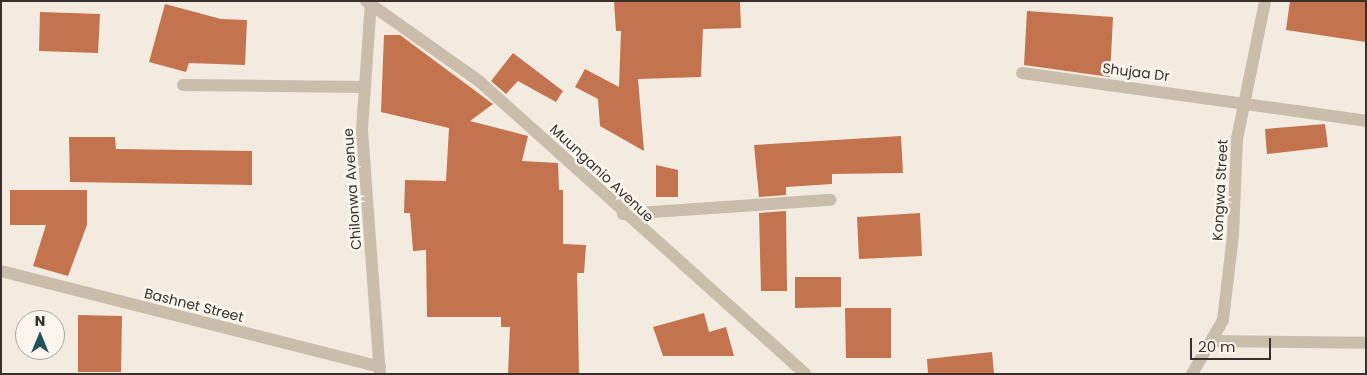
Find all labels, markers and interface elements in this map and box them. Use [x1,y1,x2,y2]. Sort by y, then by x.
street label: Shujaa Dr [1102,60,1170,84]
street label: Muunganio Avenue [547,121,657,225]
street label: Chilonwa Avenue [339,128,365,250]
street label: Kongwa Street [1209,139,1231,241]
street label: Bashnet Street [143,285,245,325]
north arrow [15,310,65,360]
text: N [35,311,45,331]
scale bar [1192,328,1273,360]
text: 20 m [1198,336,1236,357]

